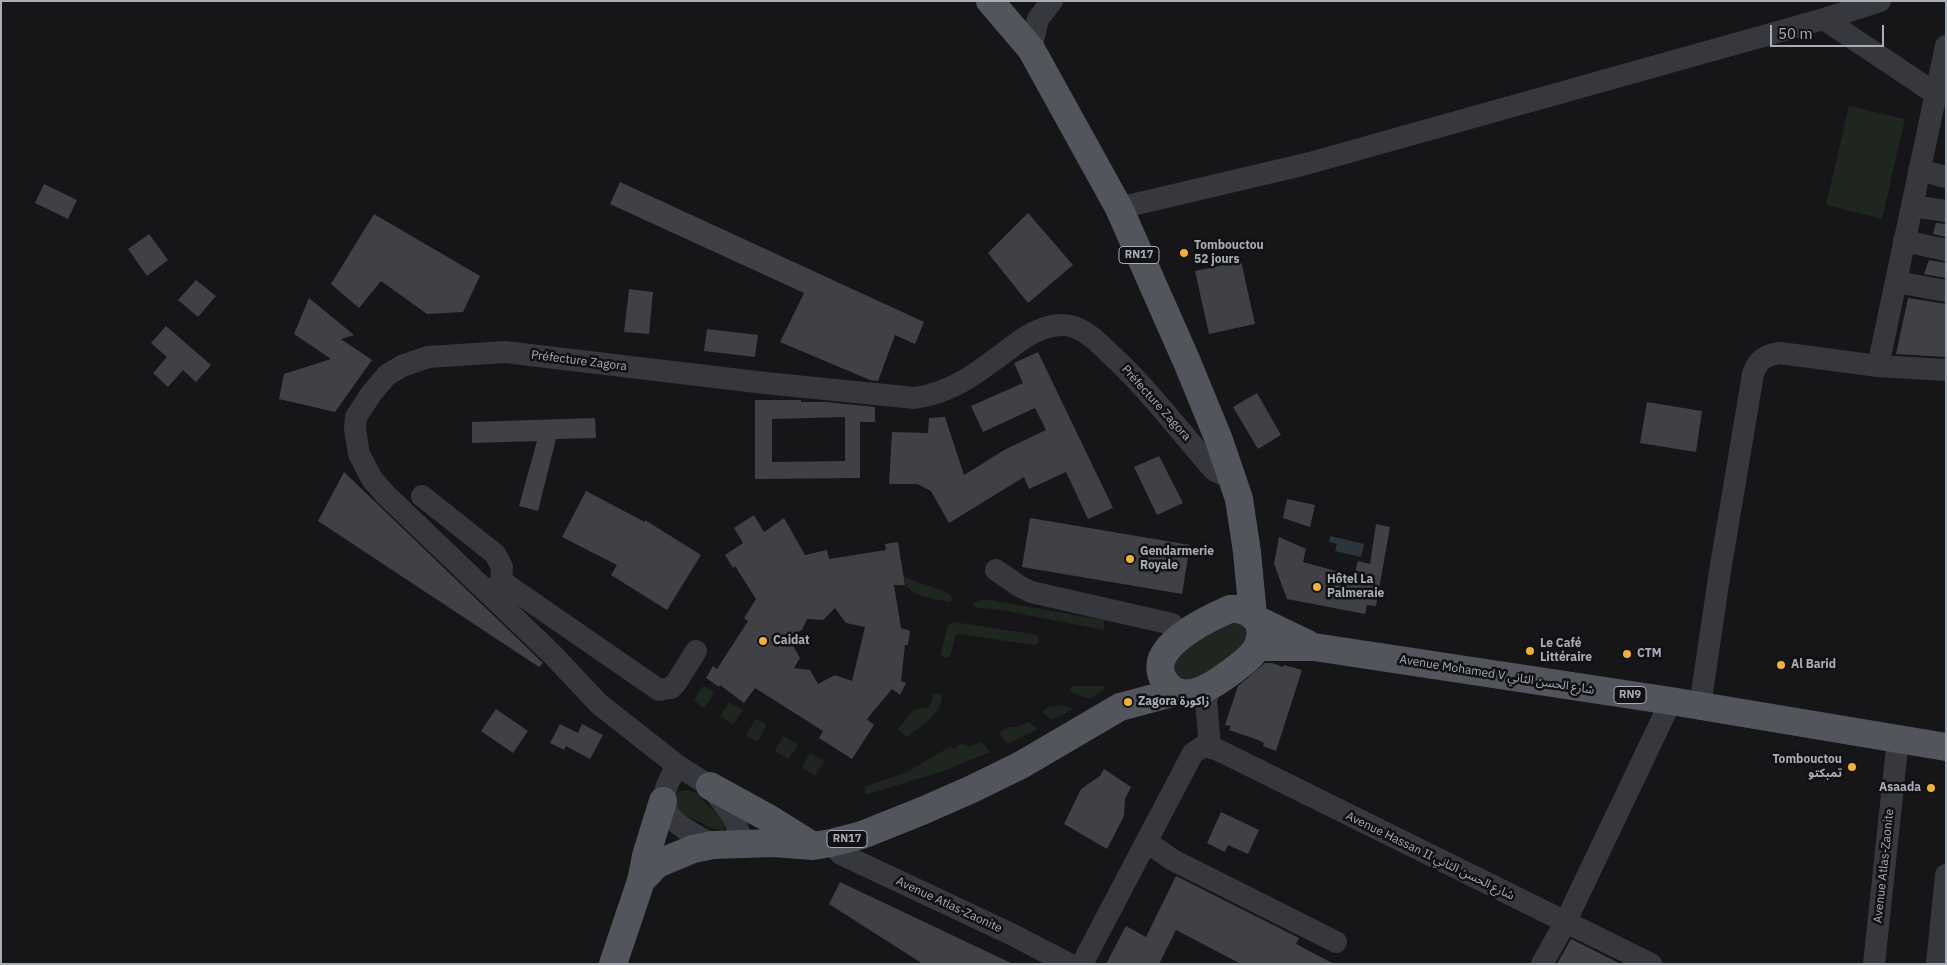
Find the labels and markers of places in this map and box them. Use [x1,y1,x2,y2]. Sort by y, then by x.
place label: Tombouctou 52 jours [1194,239,1264,267]
marker: Tombouctou 52 jours [1178,247,1190,259]
place label: Gendarmerie Royale [1140,545,1214,573]
marker: Gendarmerie Royale [1124,553,1136,565]
place label: Hôtel La Palmeraie [1327,573,1384,601]
marker: Hôtel La Palmeraie [1311,581,1323,593]
place label: Caidat [773,634,810,648]
marker: Caidat [757,635,769,647]
place label: Le Café Littéraire [1540,637,1592,665]
marker: Le Café Littéraire [1524,645,1536,657]
place label: CTM [1637,647,1662,661]
marker: CTM [1621,648,1633,660]
place label: Al Barid [1791,658,1836,672]
marker: Al Barid [1775,659,1787,671]
place label: Zagora زاكورة [1138,695,1209,709]
marker: Zagora زاكورة [1122,696,1134,708]
place label: Tombouctou تمبكتو [1772,753,1842,781]
marker: Tombouctou تمبكتو [1846,761,1858,773]
place label: Asaada [1879,781,1921,795]
marker: Asaada [1925,782,1937,794]

